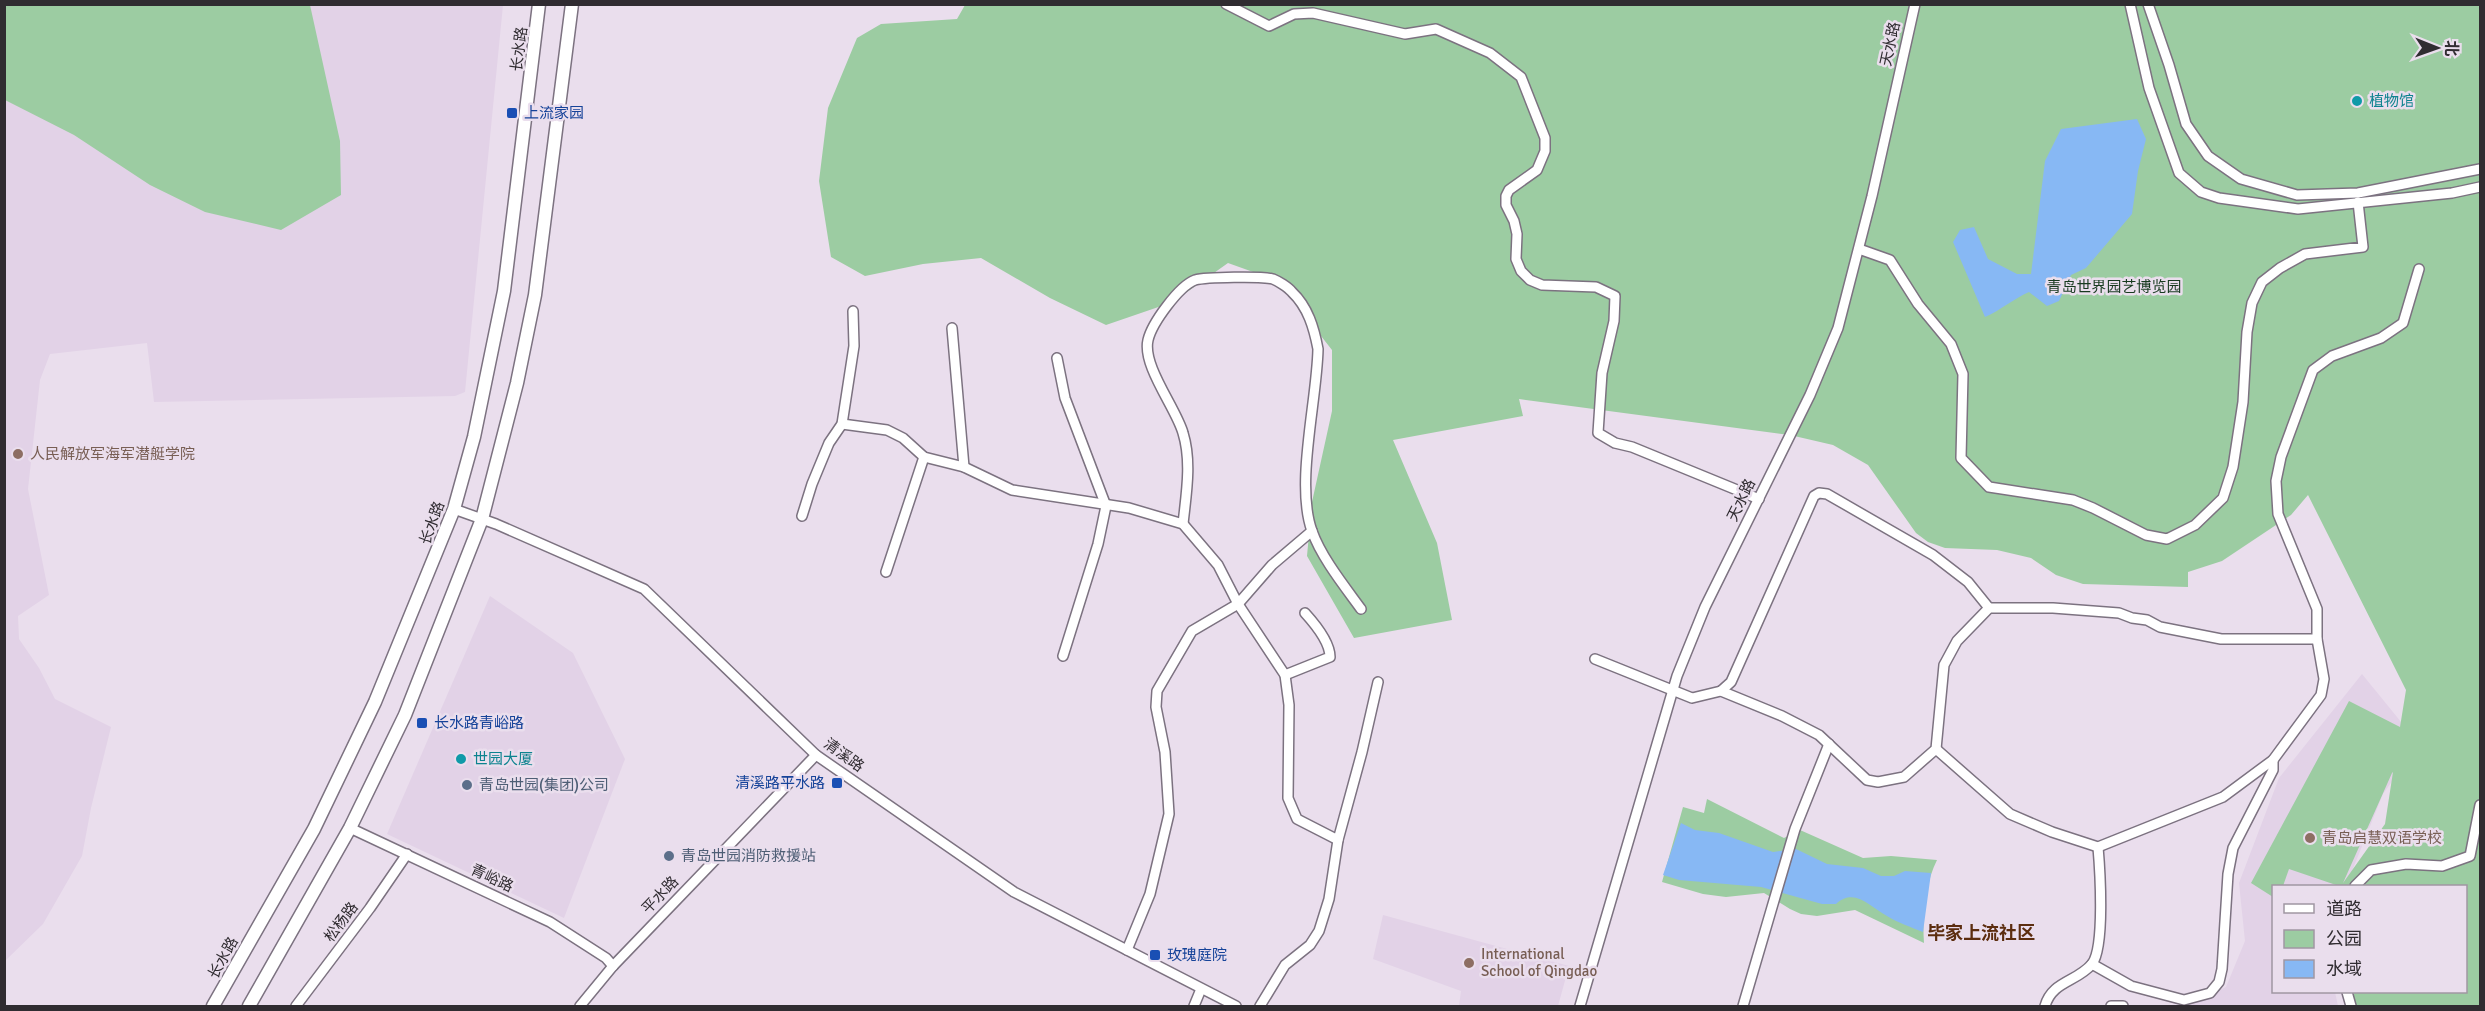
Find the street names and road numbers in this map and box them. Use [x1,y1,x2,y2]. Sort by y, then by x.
street label: 天水路 [1877,20,1903,68]
street label: 长水路 [507,26,531,72]
street label: 天水路 [1723,476,1759,524]
street label: 长水路 [416,499,448,547]
street label: 清溪路 [821,734,867,776]
street label: 青峪路 [468,860,516,896]
street label: 平水路 [638,873,682,917]
street label: 松杨路 [320,899,362,945]
street label: 长水路 [204,934,242,982]

